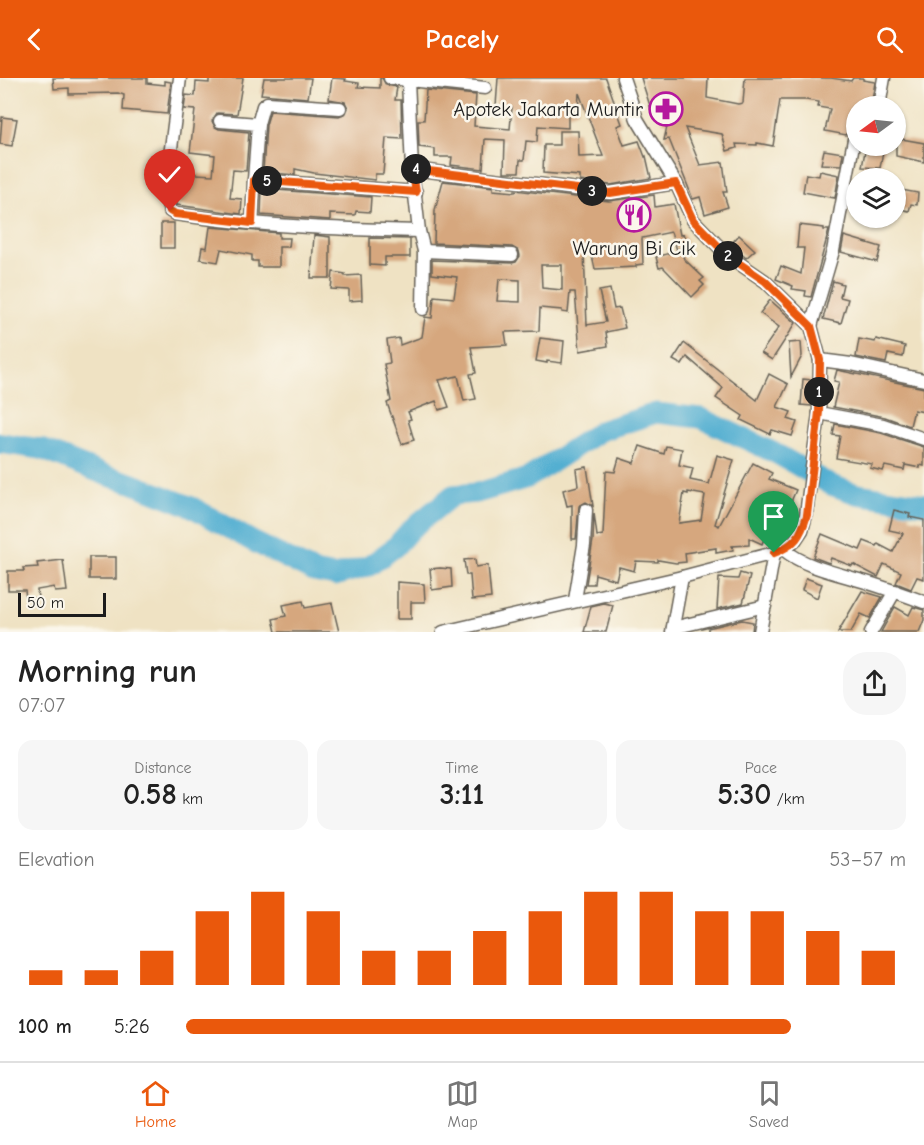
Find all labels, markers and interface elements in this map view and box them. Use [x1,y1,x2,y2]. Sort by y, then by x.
icon: back [18,23,51,56]
icon: search [873,23,906,56]
text: Pacely [425,24,499,55]
pharmacy icon: Apotek Jakarta Muntir [648,91,684,127]
north arrow [846,96,906,156]
map controls [846,96,906,228]
place label: Apotek Jakarta Muntir [453,98,643,121]
pin [144,149,195,211]
pin: 4 [401,154,431,184]
icon: check [153,158,186,191]
text: 4 [412,160,420,178]
pin: 5 [252,166,282,196]
button: layers [846,168,906,228]
text: 5 [263,172,271,190]
pin: 3 [577,176,607,206]
text: 3 [588,182,596,200]
restaurant icon: Warung Bi Cik [616,197,652,233]
place label: Warung Bi Cik [573,237,696,260]
pin: 2 [713,241,743,271]
text: 2 [724,247,732,265]
pin: 1 [804,377,834,407]
text: 1 [816,383,822,401]
pin [748,491,799,553]
icon: arrive [757,500,790,533]
scale bar [18,590,106,618]
text: 50 m [27,594,64,612]
text: Morning run [18,652,197,690]
button: share [843,652,906,715]
text: 07:07 [18,694,65,717]
text: Distance [134,759,192,777]
text: Time [445,759,479,777]
text: Pace [745,759,777,777]
text: 0.58 [123,777,177,812]
text: 3:11 [440,777,484,812]
text: 5:30 [717,777,771,812]
text: km [177,790,203,808]
text: /km [771,790,805,808]
text: Elevation [18,848,95,871]
text: 53–57 m [830,848,906,871]
text: 100 m [18,1015,72,1038]
text: 5:26 [114,1015,150,1038]
tab: Home [135,1077,176,1131]
tab: Map [446,1077,479,1131]
tab: Saved [749,1077,789,1131]

